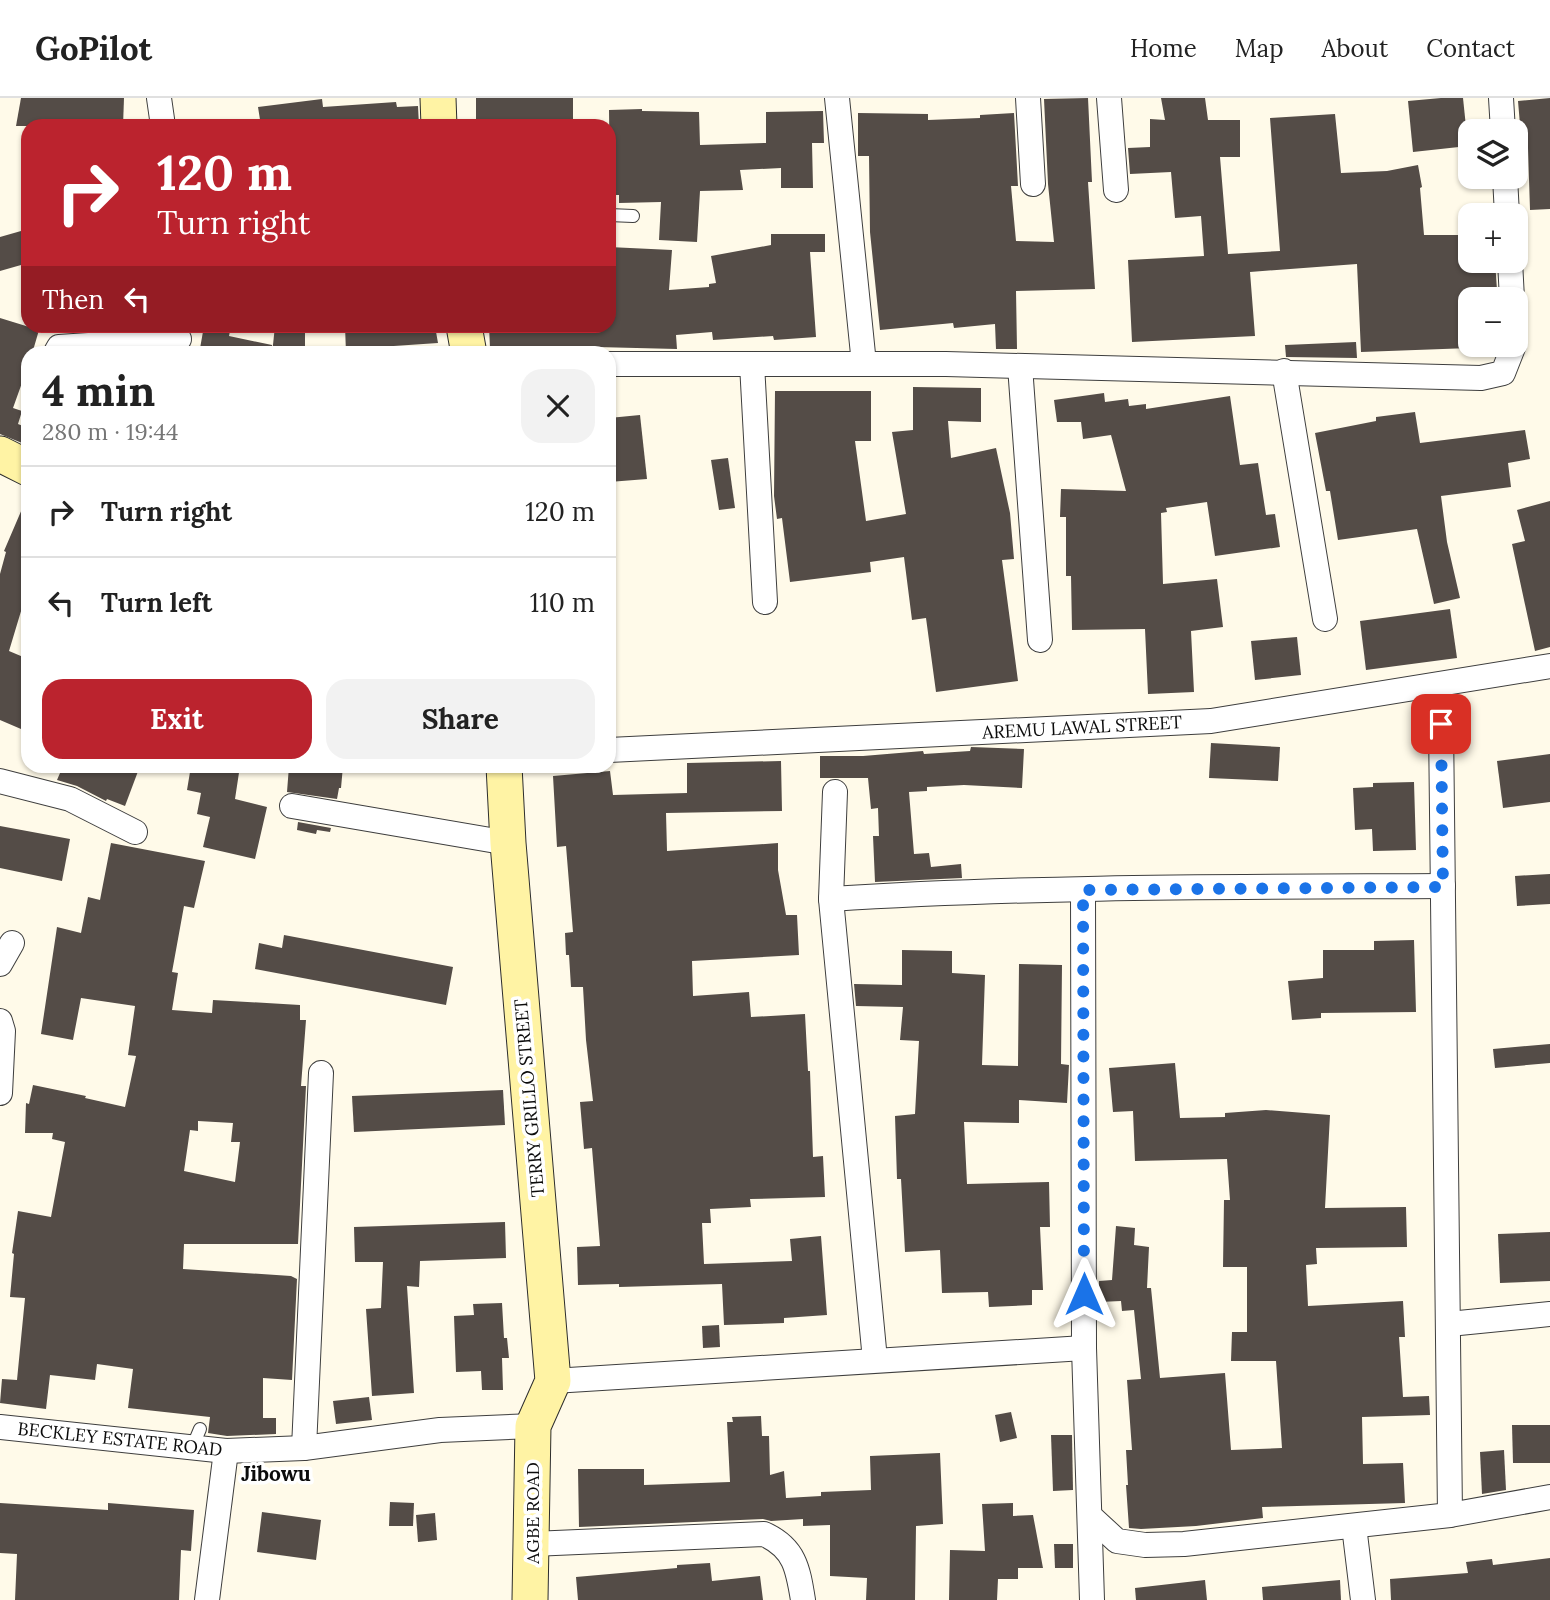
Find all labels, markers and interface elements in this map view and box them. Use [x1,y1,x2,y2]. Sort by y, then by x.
text: GoPilot [35,27,152,69]
text: Home [1130,33,1197,64]
text: Map [1235,33,1284,64]
text: About [1322,33,1388,64]
text: Contact [1426,33,1515,64]
map controls [1458,119,1528,357]
button: layers [1458,119,1528,189]
text: 120 m [157,141,292,203]
icon: right [42,147,133,238]
text: Turn right [157,202,310,243]
button: + [1458,203,1528,273]
icon: left [118,280,156,318]
text: Then [42,283,104,316]
button: − [1458,287,1528,357]
text: 4 min [42,364,155,418]
button: close [521,369,595,443]
text: 280 m · 19:44 [42,417,178,446]
icon: right [42,493,80,531]
text: Turn right [101,495,232,528]
text: 120 m [525,495,595,528]
icon: left [42,584,80,622]
text: Turn left [101,586,212,619]
text: 110 m [530,586,595,619]
button: Exit [42,679,312,759]
button: Share [326,679,595,759]
pin [1411,694,1471,754]
icon: arrive [1422,705,1460,743]
street label: AREMU LAWAL STREET [980,710,1183,744]
street label: TERRY GRILLO STREET [509,998,549,1198]
position arrow [1047,1257,1121,1331]
street label: BECKLEY ESTATE ROAD [17,1417,223,1461]
district label: Jibowu [241,1460,311,1487]
street label: AGBE ROAD [521,1462,544,1565]

